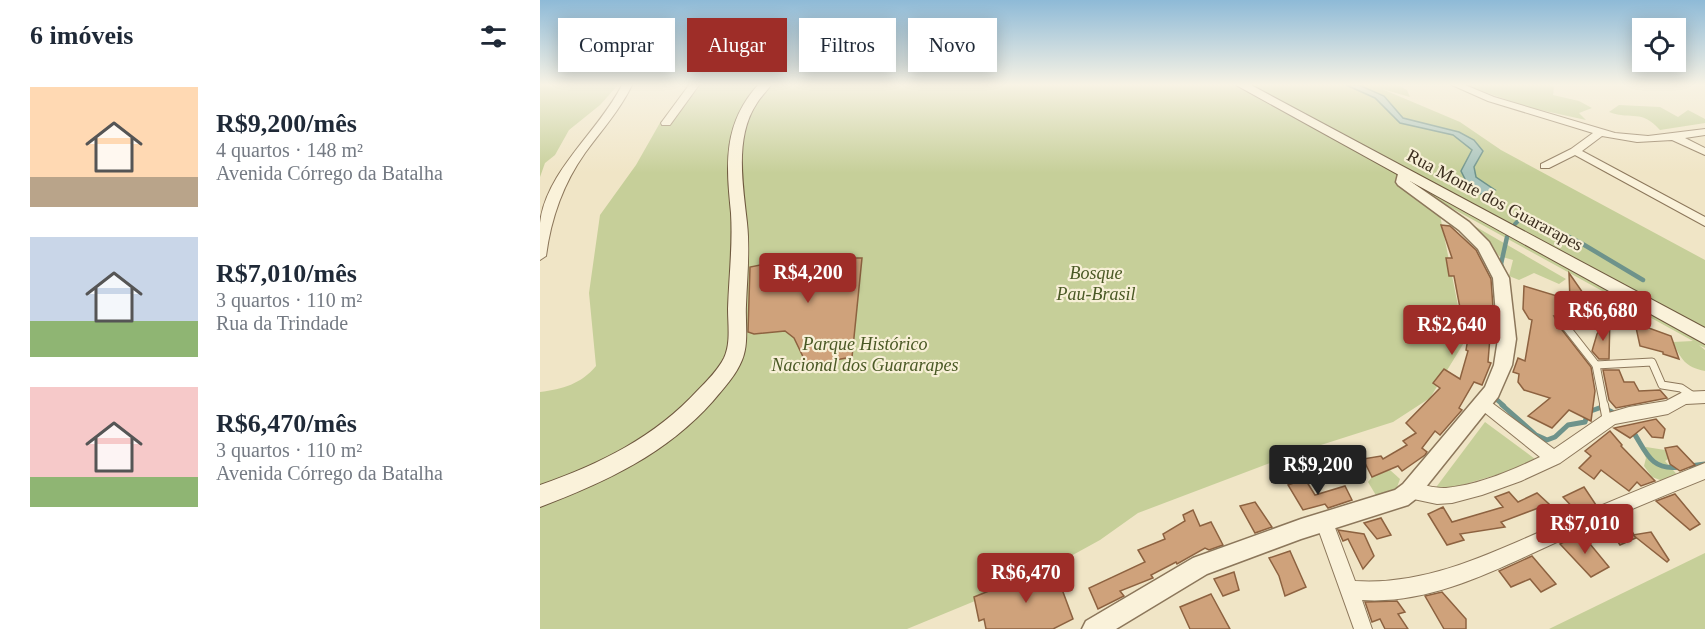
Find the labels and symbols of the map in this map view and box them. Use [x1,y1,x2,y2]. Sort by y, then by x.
street label: Rua Monte dos Guararapes [1404,145,1586,255]
pin: R$4,200 [753,253,863,304]
park label: Bosque Pau-Brasil [1056,263,1136,304]
pin: R$6,680 [1548,291,1658,342]
pin: R$2,640 [1397,305,1507,356]
park label: Parque Histórico Nacional dos Guararapes [770,334,959,375]
pin: R$9,200 [1263,445,1373,496]
pin: R$7,010 [1530,504,1640,555]
pin: R$6,470 [971,553,1081,604]

